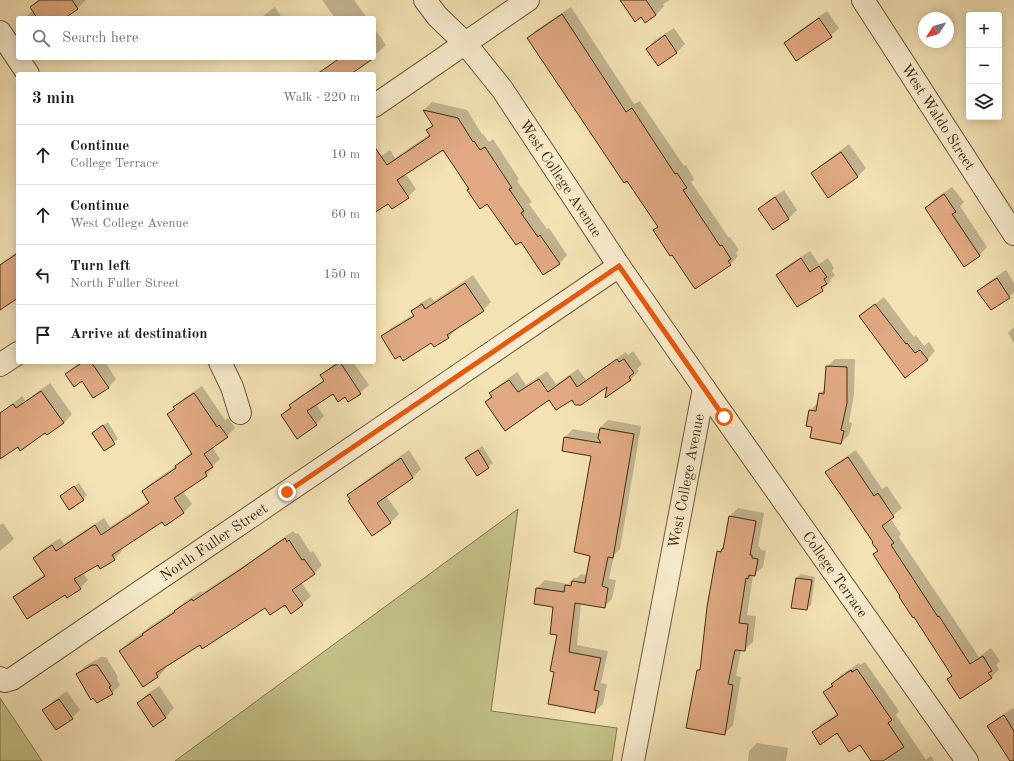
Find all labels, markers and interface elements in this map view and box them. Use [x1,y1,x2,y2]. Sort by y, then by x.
north arrow [918,12,954,48]
map controls [966,12,1002,120]
button: + [966,12,1002,48]
search box [16,16,376,60]
icon: search [30,27,52,49]
text: Search here [62,31,139,46]
button: − [966,48,1002,84]
street label: West Waldo Street [897,62,977,173]
button: layers [966,84,1002,120]
text: 3 min [32,90,75,107]
text: Walk · 220 m [283,91,360,104]
street label: West College Avenue [516,118,604,240]
text: Continue [70,139,129,154]
icon: ahead [32,144,54,166]
text: 10 m [331,148,360,161]
text: College Terrace [70,157,158,170]
text: Continue [70,199,129,214]
icon: ahead [32,204,54,226]
text: 60 m [331,208,360,221]
text: West College Avenue [70,217,189,230]
text: Turn left [70,259,130,274]
icon: left [32,264,54,286]
text: 150 m [323,268,360,281]
text: North Fuller Street [70,277,179,290]
icon: arrive [32,324,54,346]
text: Arrive at destination [70,327,208,342]
route start [715,408,733,426]
street label: West College Avenue [667,413,708,550]
route end [278,483,296,501]
street label: North Fuller Street [158,501,271,585]
street label: College Terrace [799,529,870,621]

